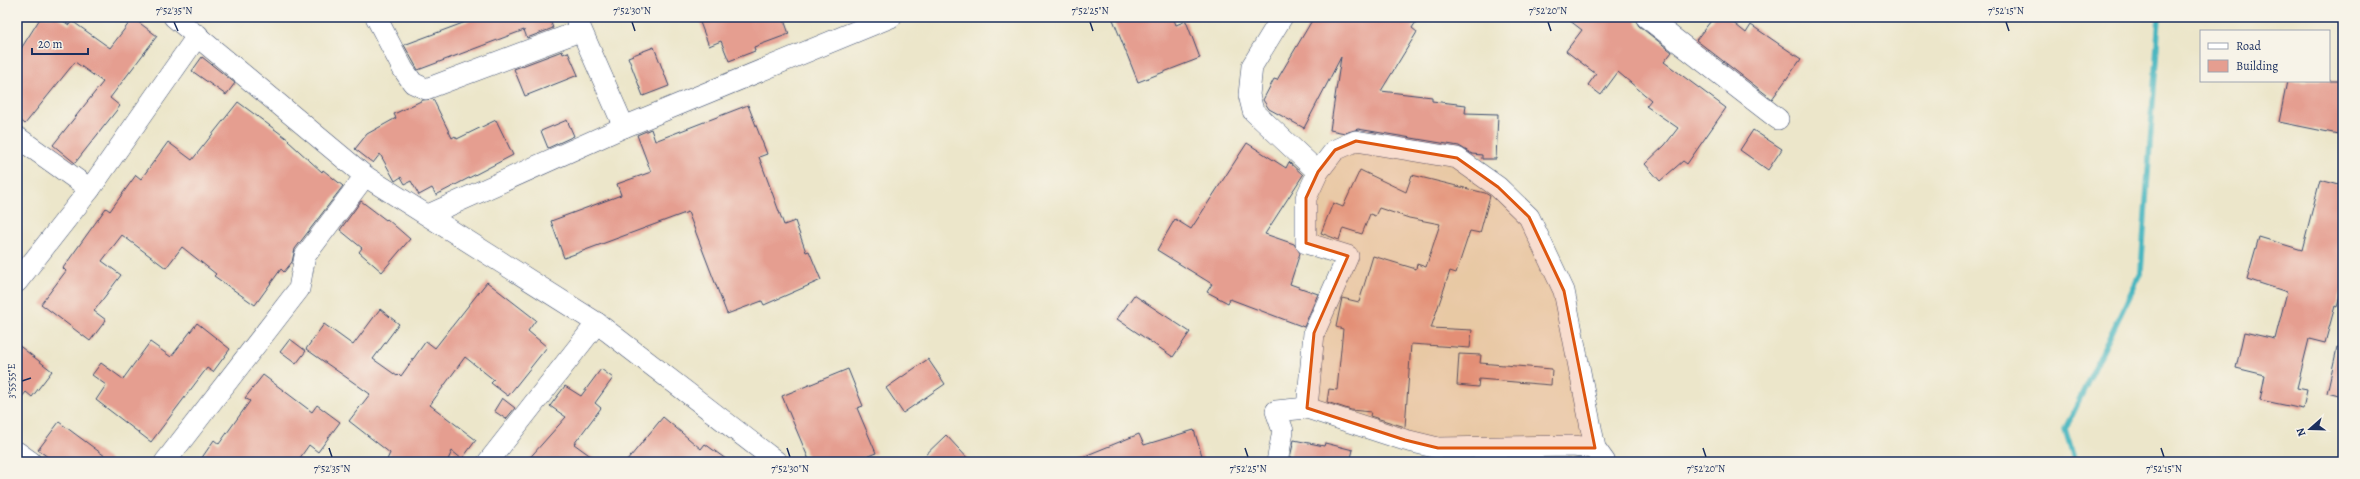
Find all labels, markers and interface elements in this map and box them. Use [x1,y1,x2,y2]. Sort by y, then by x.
text: 7°52'35"N [156,4,192,17]
text: 7°52'30"N [613,4,651,17]
text: 7°52'25"N [1071,4,1109,17]
text: 7°52'20"N [1529,4,1567,17]
text: 7°52'15"N [1988,4,2024,17]
scale bar [32,30,88,56]
legend [2200,30,2330,82]
text: 20 m [38,36,62,52]
text: Road [2236,38,2262,54]
text: Building [2236,58,2278,74]
text: 3°55'55"E [5,363,18,399]
north arrow [2290,409,2330,449]
text: N [2293,426,2309,439]
text: 7°52'35"N [314,462,350,475]
text: 7°52'30"N [771,462,809,475]
text: 7°52'25"N [1229,462,1267,475]
text: 7°52'20"N [1687,462,1725,475]
text: 7°52'15"N [2146,462,2182,475]

